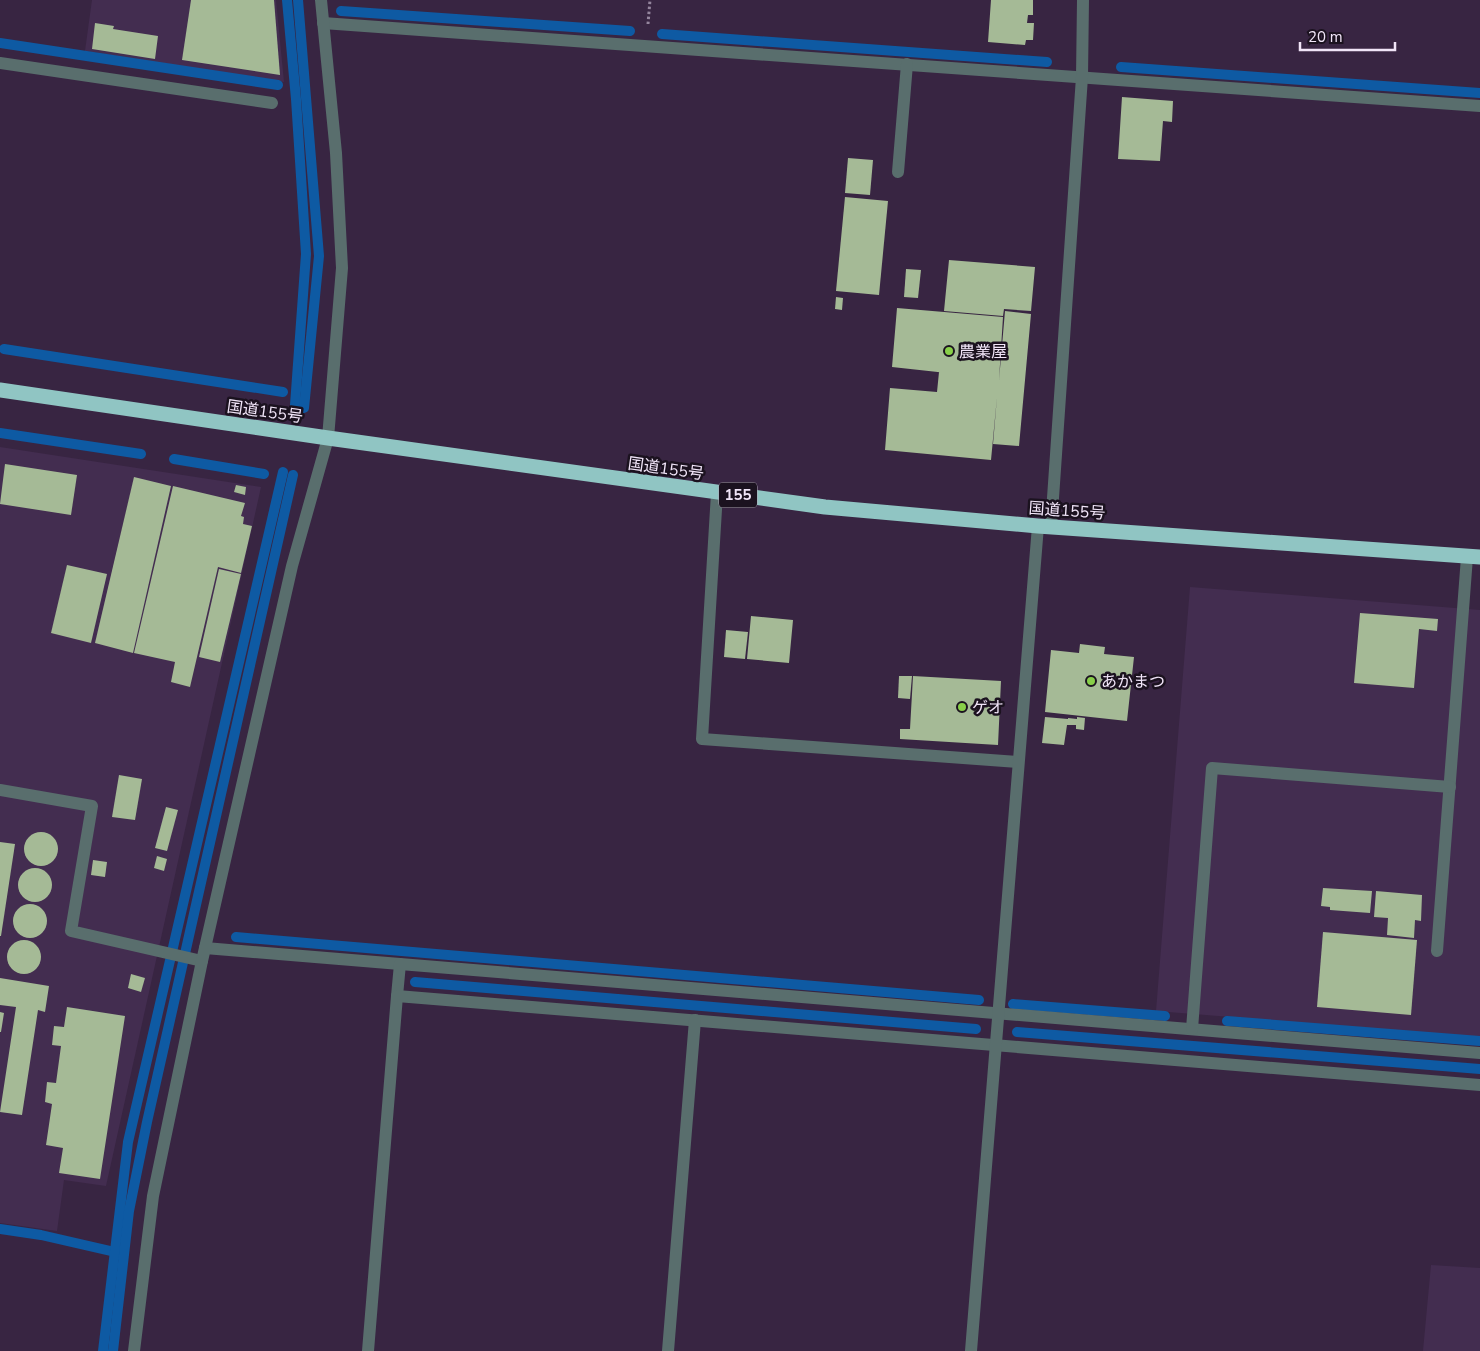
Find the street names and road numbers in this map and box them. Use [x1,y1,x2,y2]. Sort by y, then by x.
street label: 国道155号 [225,396,304,428]
street label: 国道155号 [626,453,705,485]
road number: 155 [719,482,757,508]
street label: 国道155号 [1028,497,1106,525]

